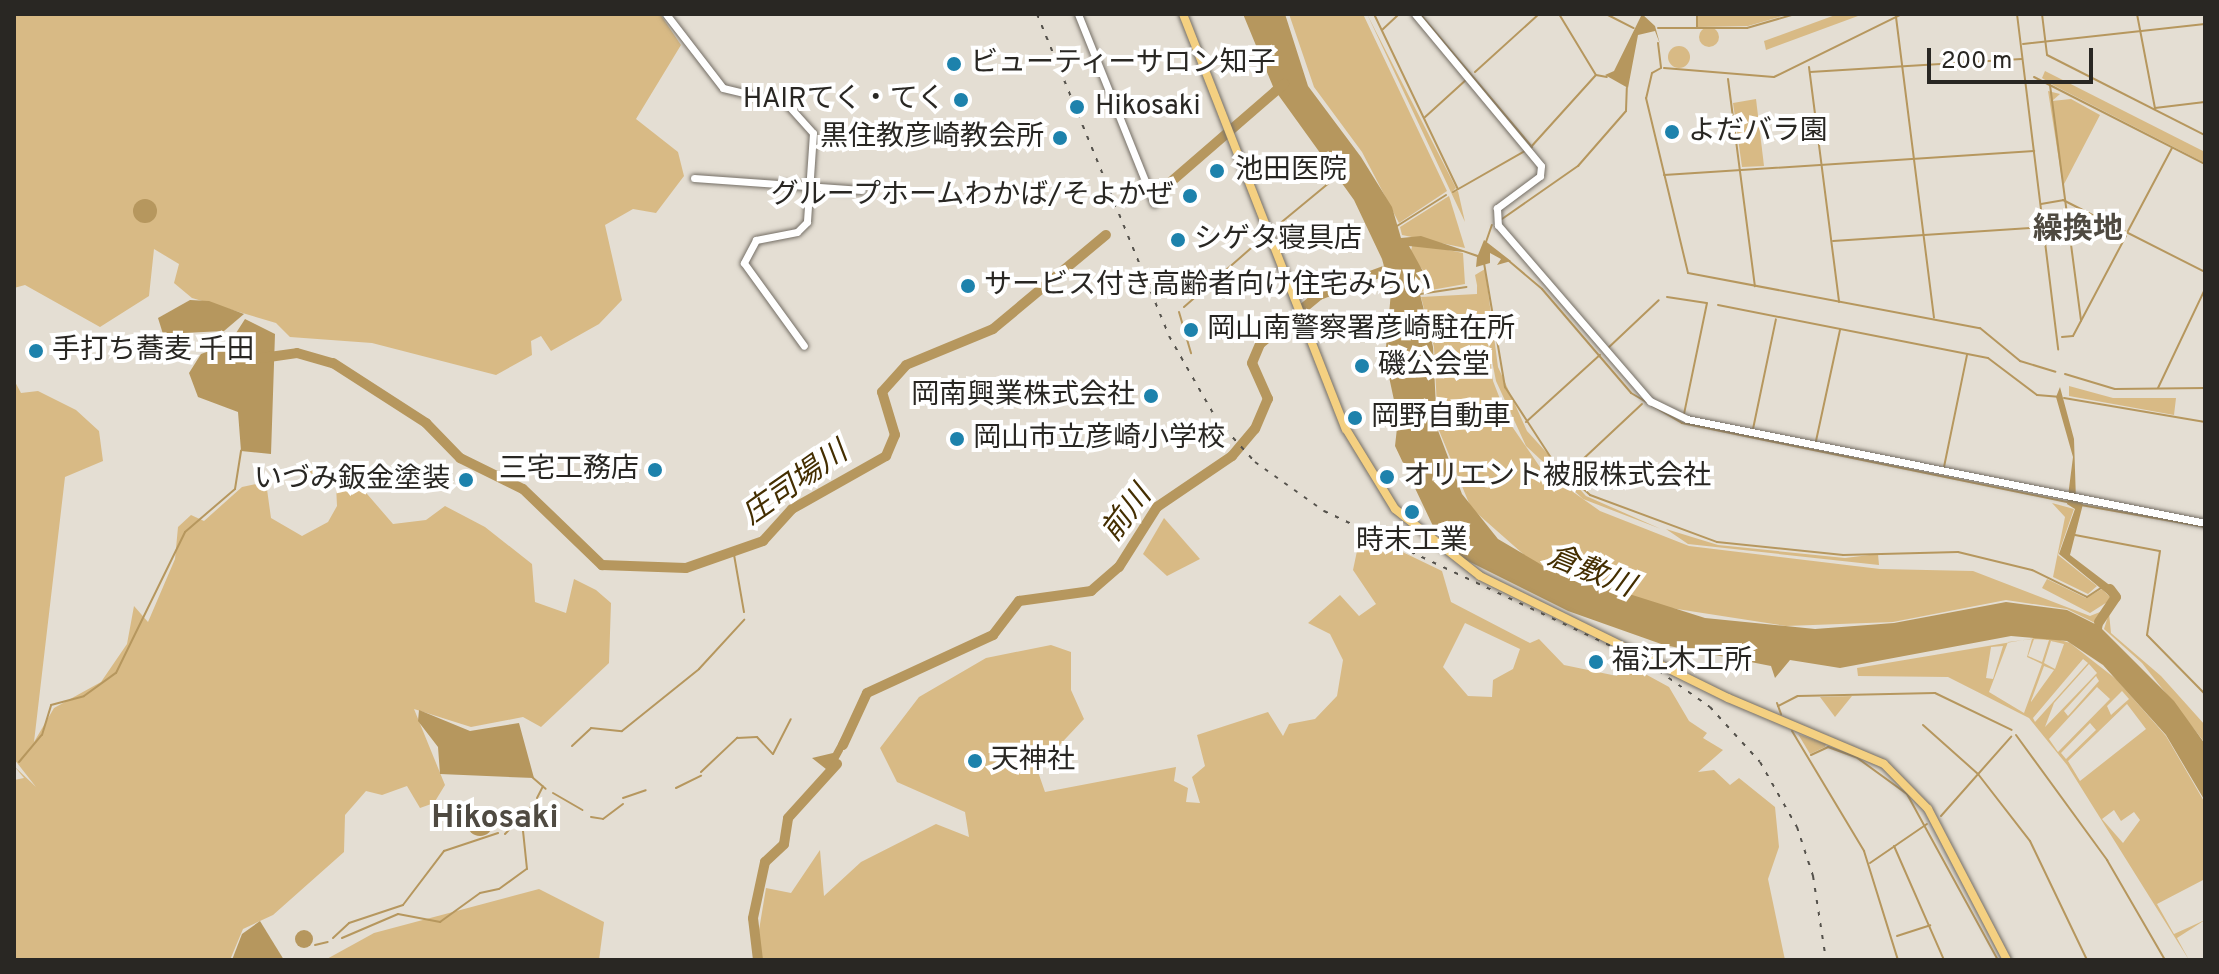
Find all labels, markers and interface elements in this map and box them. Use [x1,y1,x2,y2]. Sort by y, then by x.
scale bar [1931,32,2097,82]
place label: ビューティーサロン知子 [970,47,1278,81]
text: 200 m [1941,47,2012,77]
marker: ビューティーサロン知子 [945,55,963,73]
place label: HAIRてく・てく [741,83,945,117]
place label: Hikosaki [1095,90,1201,124]
marker: HAIRてく・てく [952,91,970,109]
marker: Hikosaki [1066,96,1088,118]
place label: よだバラ園 [1688,115,1828,149]
place label: 黒住教彦崎教会所 [820,121,1044,155]
marker: よだバラ園 [1663,123,1681,141]
marker: 黒住教彦崎教会所 [1051,129,1069,147]
place label: 池田医院 [1235,154,1347,188]
marker: 池田医院 [1206,160,1228,182]
place label: グループホームわかば/そよかぜ [768,179,1174,213]
marker: グループホームわかば/そよかぜ [1181,187,1199,205]
district label: 繰換地 [2033,213,2123,249]
place label: シゲタ寝具店 [1194,223,1362,257]
marker: シゲタ寝具店 [1169,231,1187,249]
place label: サービス付き高齢者向け住宅みらい [984,269,1432,303]
marker: サービス付き高齢者向け住宅みらい [959,277,977,295]
place label: 岡山南警察署彦崎駐在所 [1207,313,1515,347]
marker: 岡山南警察署彦崎駐在所 [1182,321,1200,339]
place label: 手打ち蕎麦 千田 [52,334,255,368]
marker: 手打ち蕎麦 千田 [27,342,45,360]
place label: 磯公会堂 [1378,349,1490,383]
marker: 磯公会堂 [1353,357,1371,375]
place label: 岡南興業株式会社 [911,379,1135,413]
marker: 岡南興業株式会社 [1142,387,1160,405]
place label: 岡野自動車 [1371,401,1511,435]
marker: 岡野自動車 [1346,409,1364,427]
place label: 岡山市立彦崎小学校 [973,422,1225,456]
marker: 岡山市立彦崎小学校 [948,430,966,448]
water label: 庄司場川 [737,436,855,534]
place label: 三宅工務店 [499,453,639,487]
place label: オリエント被服株式会社 [1403,460,1711,494]
marker: 三宅工務店 [646,461,664,479]
place label: いづみ鈑金塗装 [254,463,450,497]
marker: オリエント被服株式会社 [1378,468,1396,486]
marker: いづみ鈑金塗装 [457,471,475,489]
water label: 前川 [1096,480,1160,550]
marker: 時末工業 [1403,503,1421,521]
place label: 時末工業 [1356,525,1468,559]
water label: 倉敷川 [1542,539,1638,607]
place label: 福江木工所 [1612,645,1752,679]
marker: 福江木工所 [1587,653,1605,671]
place label: 天神社 [991,744,1075,778]
marker: 天神社 [966,752,984,770]
district label: Hikosaki [431,800,559,838]

